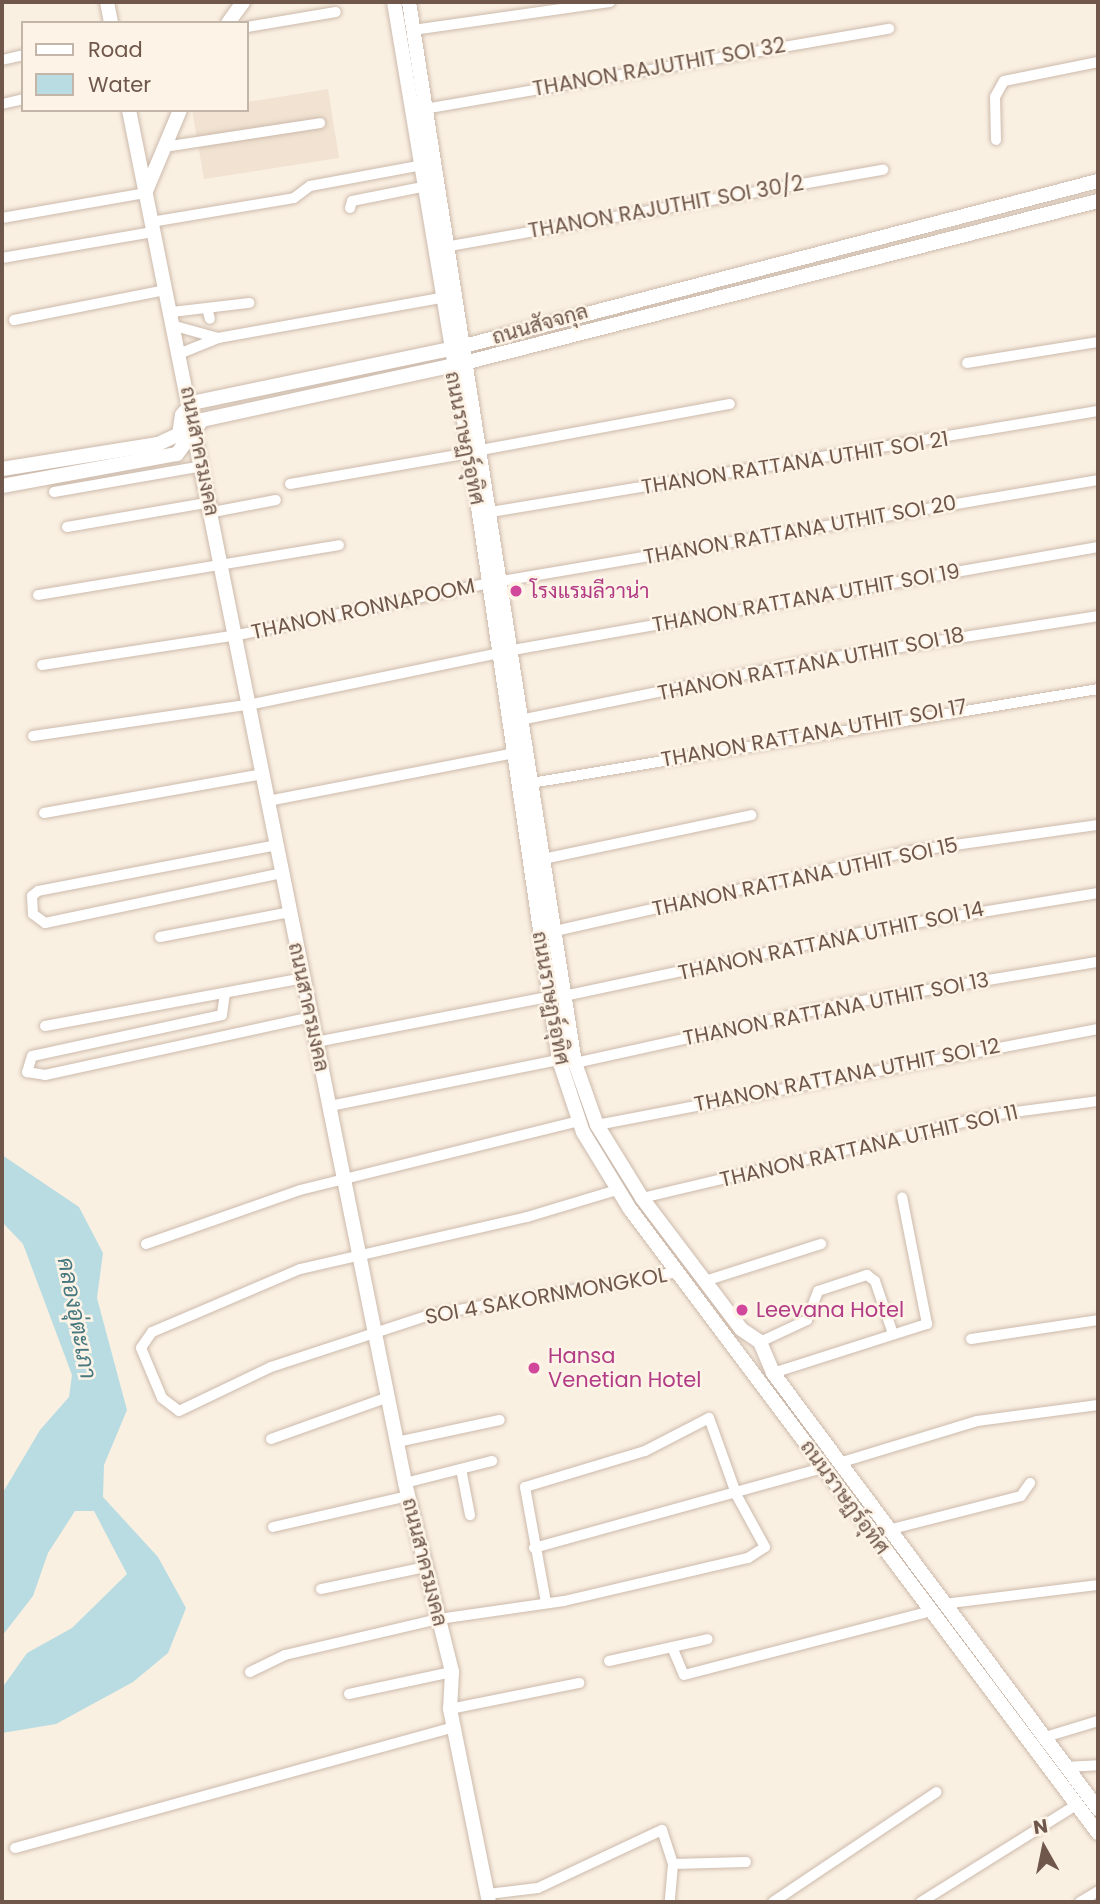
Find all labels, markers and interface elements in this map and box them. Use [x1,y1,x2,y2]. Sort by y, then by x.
legend [21,21,248,112]
street label: THANON RAJUTHIT SOI 32 [531,32,787,102]
text: Road [88,35,143,64]
text: Water [88,70,151,99]
street label: THANON RAJUTHIT SOI 30/2 [526,170,806,244]
street label: ถนนสัจจกุล [489,298,591,350]
street label: ถนนราษฏร์อุทิศ [440,369,490,507]
street label: ถนนสาครมงคล [175,384,225,518]
street label: THANON RATTANA UTHIT SOI 21 [640,426,950,500]
street label: THANON RATTANA UTHIT SOI 20 [642,490,958,570]
street label: THANON RATTANA UTHIT SOI 19 [650,559,962,637]
street label: THANON RONNAPOOM [249,573,477,645]
place label: โรงแรมลีวาน่า [530,578,650,604]
marker: โรงแรมลีวาน่า [508,583,524,599]
street label: THANON RATTANA UTHIT SOI 18 [656,622,966,706]
street label: THANON RATTANA UTHIT SOI 17 [659,694,969,772]
street label: THANON RATTANA UTHIT SOI 15 [650,832,960,922]
street label: THANON RATTANA UTHIT SOI 14 [676,896,986,986]
street label: ถนนราษฏร์อุทิศ [527,929,575,1067]
street label: ถนนสาครมงคล [283,940,335,1074]
street label: THANON RATTANA UTHIT SOI 13 [681,967,991,1051]
street label: THANON RATTANA UTHIT SOI 12 [692,1033,1002,1117]
street label: THANON RATTANA UTHIT SOI 11 [717,1099,1021,1193]
water label: คลองอุ่ตะเภา [52,1255,102,1381]
street label: SOI 4 SAKORNMONGKOL [423,1262,669,1330]
place label: Leevana Hotel [756,1297,904,1323]
marker: Leevana Hotel [734,1302,750,1318]
place label: Hansa Venetian Hotel [548,1343,702,1393]
marker: Hansa Venetian Hotel [526,1360,542,1376]
street label: ถนนราษฏร์อุทิศ [795,1435,895,1559]
street label: ถนนสาครมงคล [397,1495,453,1629]
text: N [1031,1812,1050,1841]
north arrow [1009,1813,1079,1883]

